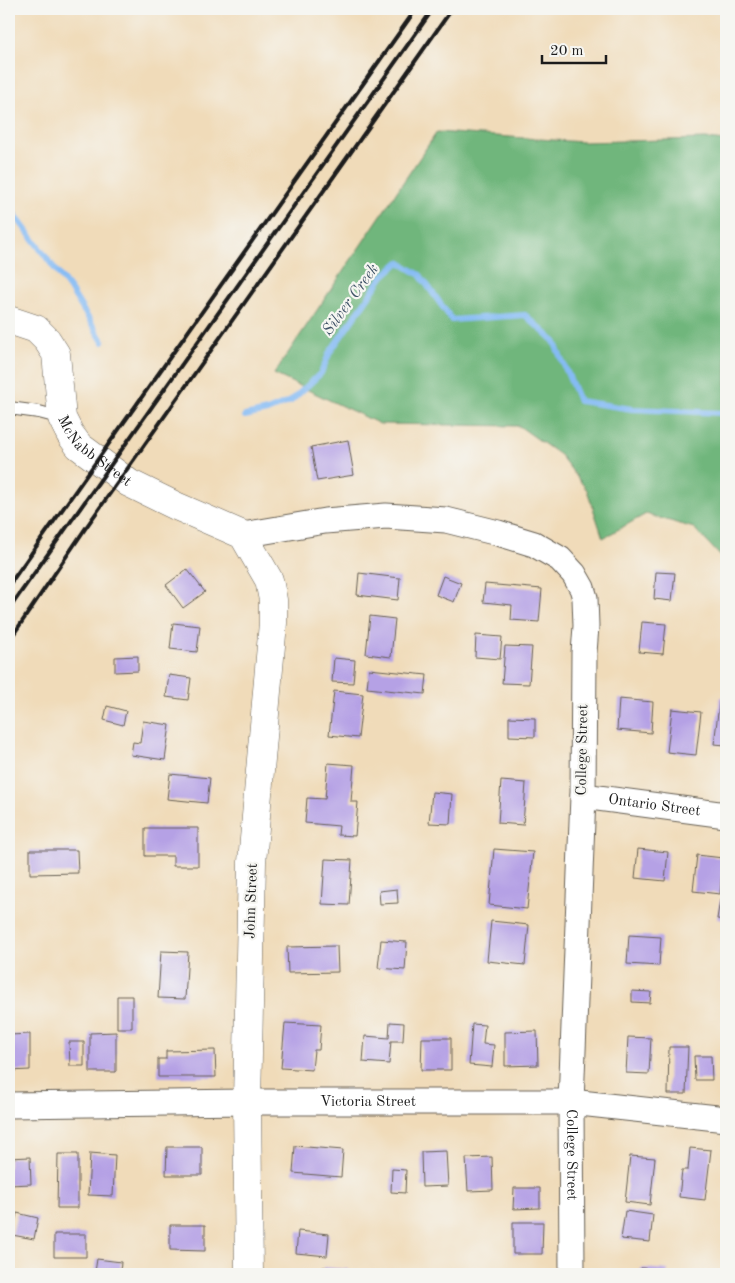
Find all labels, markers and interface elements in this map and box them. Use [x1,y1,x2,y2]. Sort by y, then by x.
scale bar [542,32,606,64]
text: 20 m [550,44,584,59]
water label: Silver Creek [320,261,382,339]
street label: McNabb Street [55,413,134,489]
street label: College Street [575,704,591,796]
street label: Ontario Street [607,792,701,819]
street label: John Street [243,863,261,939]
street label: Victoria Street [320,1095,416,1110]
street label: College Street [564,1109,579,1201]

